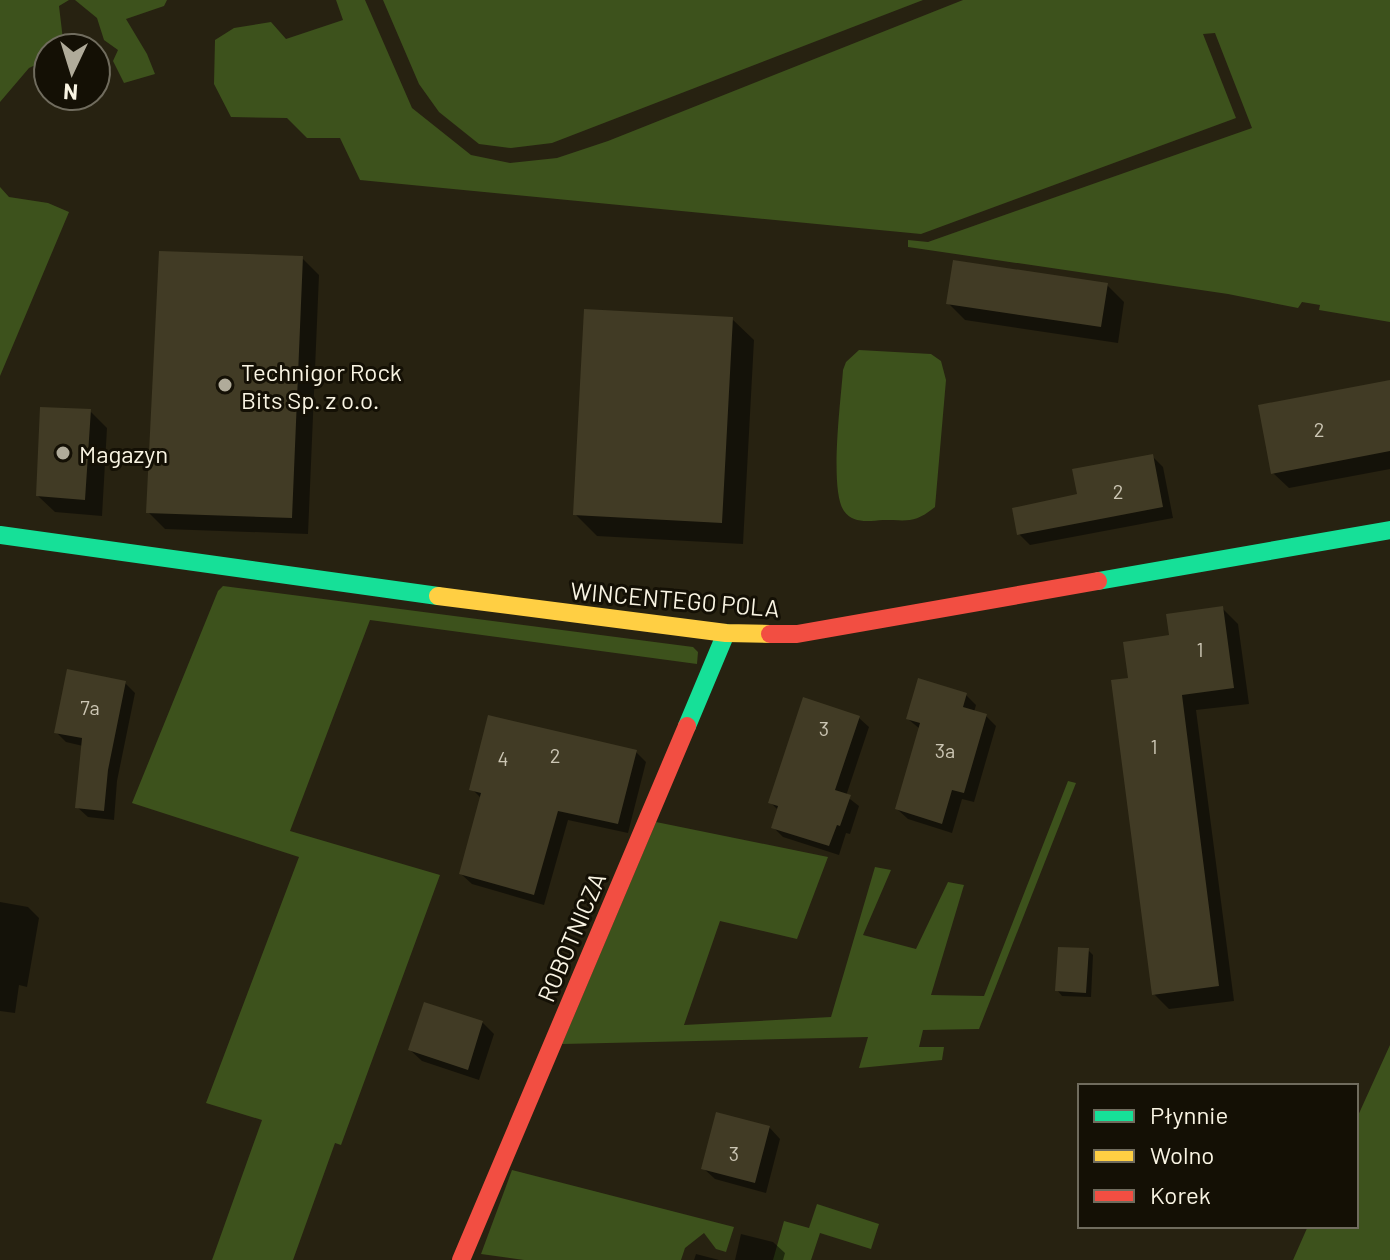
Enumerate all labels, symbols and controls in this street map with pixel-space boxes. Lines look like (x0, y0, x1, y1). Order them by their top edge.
north arrow (32, 32, 112, 112)
text: N (62, 79, 79, 106)
place label: Technigor Rock Bits Sp. z o.o. (241, 357, 402, 414)
marker: Technigor Rock Bits Sp. z o.o. (216, 376, 234, 394)
house number: 2 (1314, 417, 1324, 441)
place label: Magazyn (79, 439, 168, 468)
marker: Magazyn (54, 444, 72, 462)
house number: 2 (1113, 479, 1123, 503)
street label: WINCENTEGO POLA (569, 575, 781, 623)
house number: 1 (1197, 637, 1204, 661)
house number: 7a (80, 695, 100, 719)
house number: 3 (819, 716, 829, 740)
house number: 1 (1151, 734, 1158, 758)
house number: 3a (935, 738, 955, 762)
house number: 2 (550, 743, 560, 767)
house number: 4 (497, 746, 509, 770)
street label: ROBOTNICZA (531, 868, 611, 1006)
legend (1078, 1084, 1358, 1228)
text: Płynnie (1150, 1100, 1228, 1129)
text: Wolno (1150, 1140, 1214, 1169)
house number: 3 (729, 1141, 739, 1165)
text: Korek (1150, 1180, 1211, 1209)

